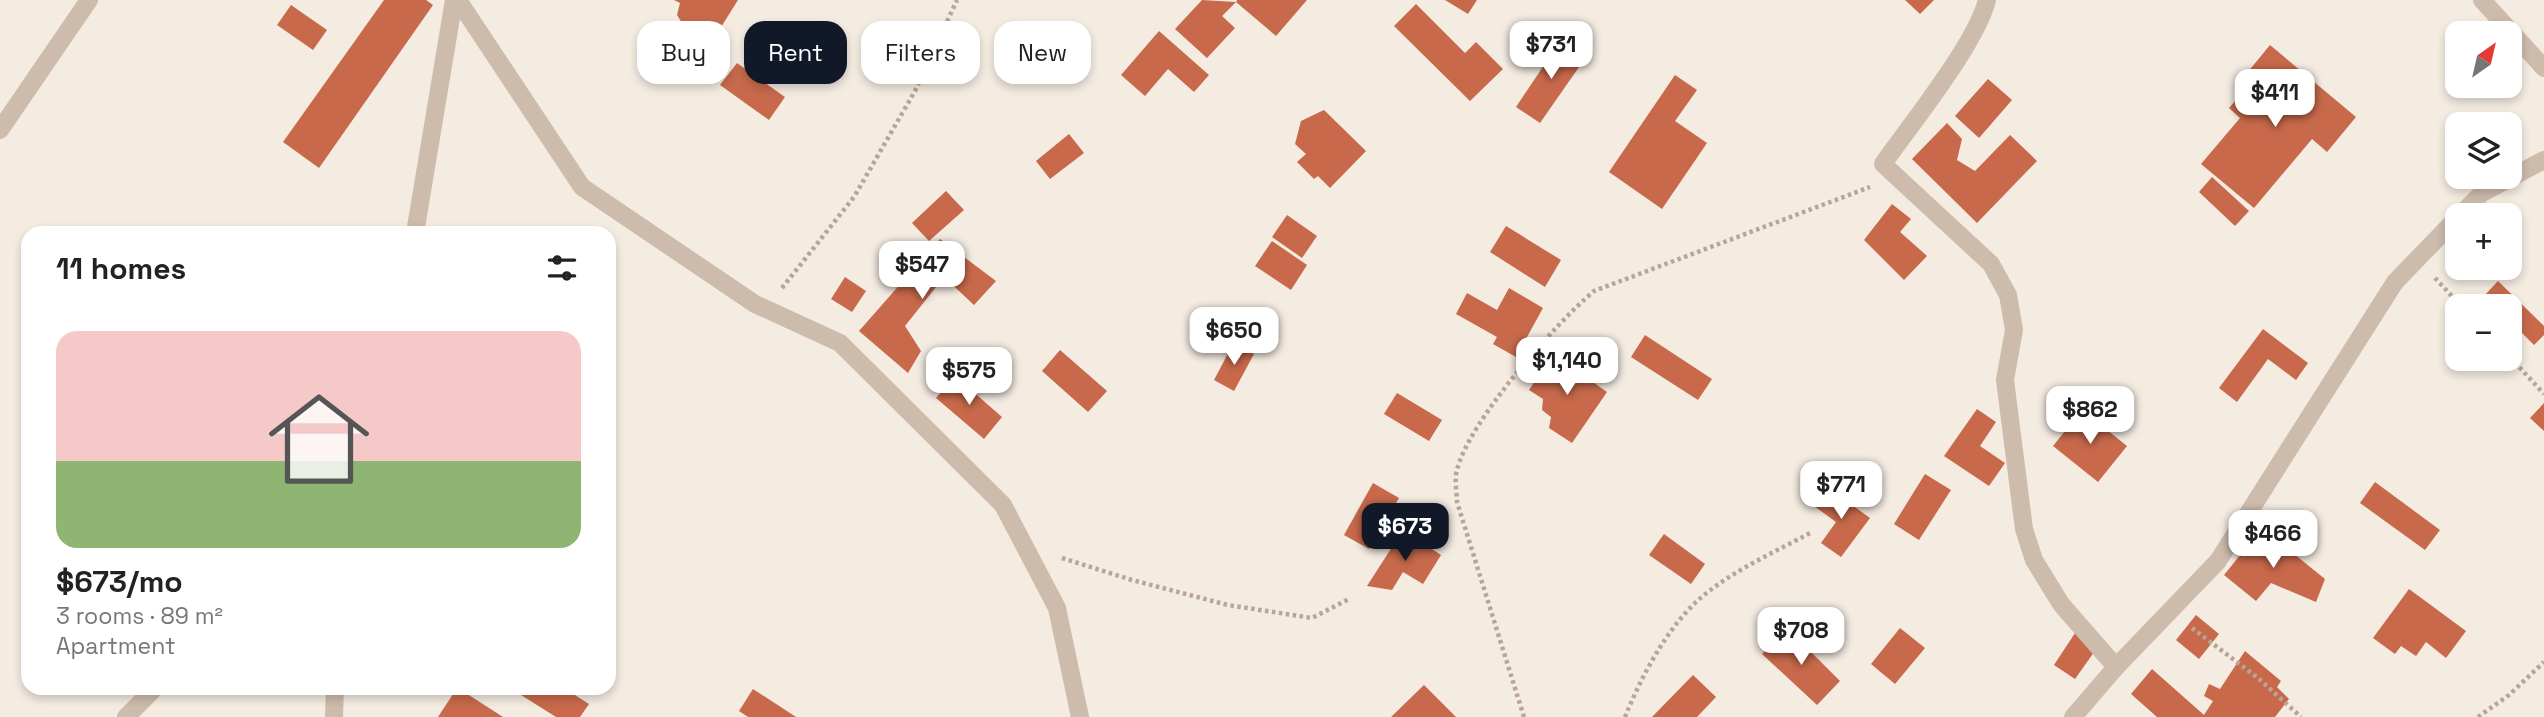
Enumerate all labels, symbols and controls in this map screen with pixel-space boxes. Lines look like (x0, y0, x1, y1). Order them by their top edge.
chip: Buy (637, 21, 730, 84)
chip: Rent (744, 21, 847, 84)
chip: Filters (861, 21, 980, 84)
chip: New (994, 21, 1091, 84)
north arrow (2445, 21, 2522, 98)
map controls (2445, 21, 2522, 371)
pin: $731 (1510, 22, 1592, 81)
text: $731 (1526, 29, 1576, 59)
pin: $411 (2234, 69, 2316, 129)
text: $411 (2251, 77, 2299, 107)
button: layers (2445, 112, 2522, 189)
button: + (2445, 203, 2522, 280)
pin: $547 (881, 242, 963, 301)
text: 11 homes (56, 249, 186, 288)
icon: filters (543, 249, 581, 287)
text: $547 (895, 249, 949, 279)
button: − (2445, 294, 2522, 371)
pin: $650 (1193, 308, 1275, 367)
text: $650 (1206, 315, 1262, 345)
pin: $1,140 (1510, 338, 1624, 397)
text: $1,140 (1532, 345, 1602, 375)
pin: $575 (928, 348, 1010, 407)
text: $575 (942, 355, 996, 385)
icon: home (256, 376, 382, 502)
pin: $862 (2049, 386, 2131, 446)
text: $862 (2062, 394, 2118, 424)
pin: $771 (1800, 462, 1882, 521)
text: $771 (1816, 469, 1866, 499)
pin: $673 (1364, 504, 1446, 563)
pin: $466 (2232, 510, 2314, 570)
text: $673 (1378, 511, 1432, 541)
text: $466 (2245, 518, 2302, 548)
text: $673/mo (56, 562, 183, 601)
text: 3 rooms · 89 m² (56, 601, 223, 631)
pin: $708 (1760, 608, 1842, 667)
text: $708 (1773, 615, 1829, 645)
text: Apartment (56, 631, 176, 661)

